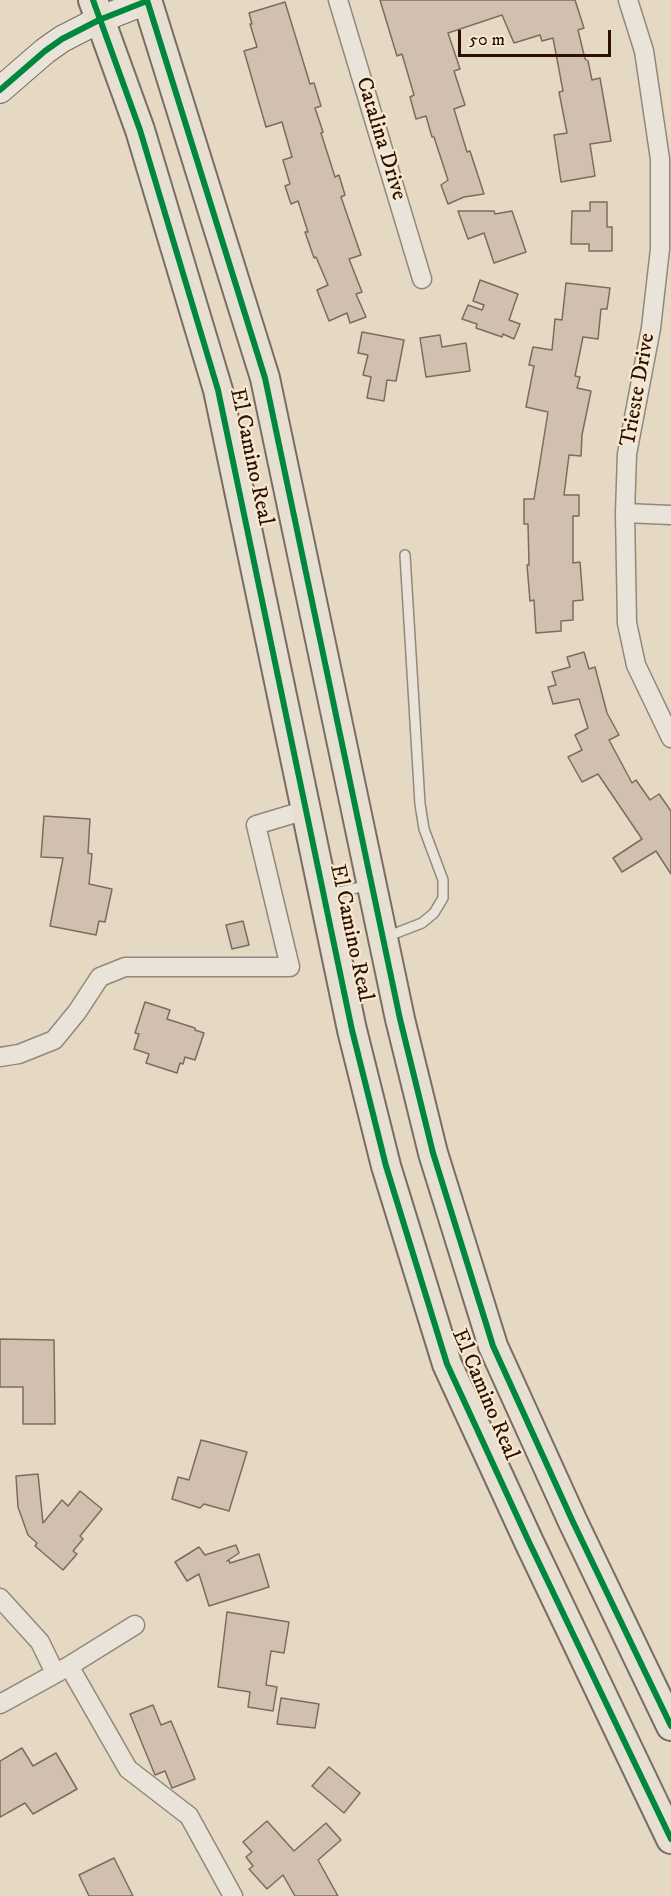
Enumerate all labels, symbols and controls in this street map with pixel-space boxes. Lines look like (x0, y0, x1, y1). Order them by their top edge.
scale bar (461, 18, 614, 56)
text: 50 m (469, 29, 505, 51)
street label: Catalina Drive (349, 74, 411, 204)
street label: Trieste Drive (616, 331, 662, 449)
street label: El Camino Real (223, 386, 277, 528)
street label: El Camino Real (323, 862, 377, 1004)
street label: El Camino Real (445, 1326, 523, 1464)

